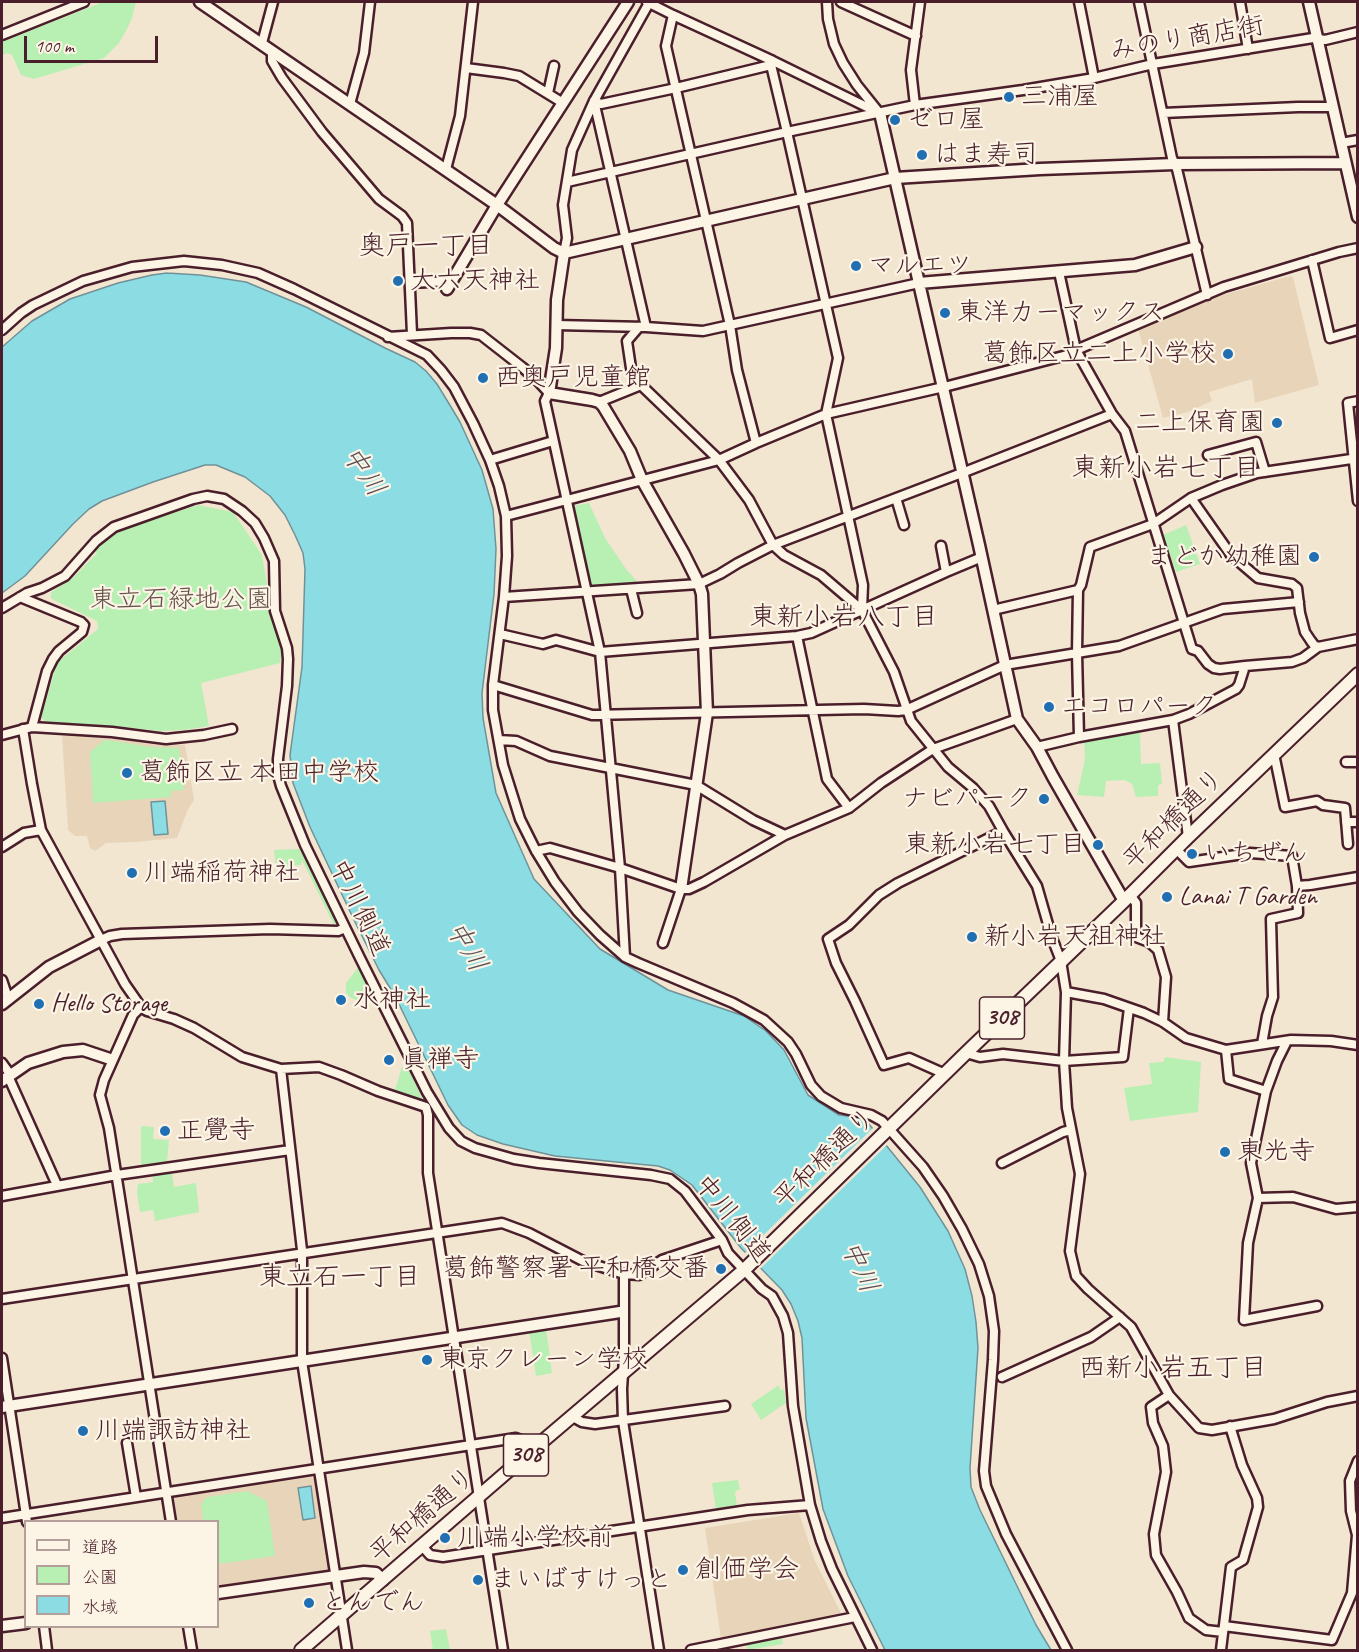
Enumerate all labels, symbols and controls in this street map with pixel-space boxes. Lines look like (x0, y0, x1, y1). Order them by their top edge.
street label: みのり商店街 (1107, 10, 1267, 68)
scale bar (27, 24, 160, 62)
text: 100 m (35, 35, 74, 57)
place label: 三浦屋 (1021, 81, 1099, 113)
marker: 三浦屋 (1002, 90, 1016, 104)
place label: ゼロ屋 (907, 104, 985, 136)
marker: ゼロ屋 (888, 113, 902, 127)
place label: はま寿司 (934, 139, 1038, 171)
marker: はま寿司 (915, 148, 929, 162)
district label: 奥戸一丁目 (359, 231, 493, 263)
place label: マルエツ (868, 250, 972, 282)
marker: マルエツ (849, 259, 863, 273)
place label: 大六天神社 (410, 265, 540, 297)
marker: 大六天神社 (391, 274, 405, 288)
place label: 東洋カーマックス (957, 297, 1165, 329)
marker: 東洋カーマックス (938, 306, 952, 320)
place label: 葛飾区立二上小学校 (982, 338, 1216, 370)
marker: 葛飾区立二上小学校 (1221, 347, 1235, 361)
place label: 西奥戸児童館 (495, 362, 651, 394)
marker: 西奥戸児童館 (476, 371, 490, 385)
place label: 二上保育園 (1135, 407, 1265, 439)
marker: 二上保育園 (1270, 416, 1284, 430)
water label: 中川 (334, 441, 392, 503)
district label: 東新小岩七丁目 (1072, 453, 1260, 485)
place label: まどか幼稚園 (1146, 541, 1302, 573)
marker: まどか幼稚園 (1307, 550, 1321, 564)
park label: 東立石緑地公園 (90, 584, 272, 616)
district label: 東新小岩八丁目 (750, 602, 938, 634)
place label: エコロパーク (1061, 691, 1217, 723)
marker: エコロパーク (1042, 700, 1056, 714)
place label: 葛飾区立 本田中学校 (139, 757, 379, 789)
street label: 平和橋通り (1117, 763, 1231, 877)
marker: 葛飾区立 本田中学校 (120, 766, 134, 780)
place label: ナビパーク (902, 783, 1032, 815)
marker: ナビパーク (1037, 792, 1051, 806)
place label: 東新小岩七丁目 (904, 829, 1086, 861)
marker: 東新小岩七丁目 (1091, 838, 1105, 852)
place label: いちぜん (1204, 838, 1308, 870)
marker: いちぜん (1185, 847, 1199, 861)
street label: 中川側道 (322, 854, 396, 962)
place label: 川端稲荷神社 (144, 857, 300, 889)
marker: 川端稲荷神社 (125, 866, 139, 880)
place label: Lanai T Garden (1179, 881, 1317, 913)
marker: Lanai T Garden (1160, 890, 1174, 904)
water label: 中川 (438, 916, 494, 978)
place label: 新小岩天祖神社 (984, 921, 1166, 953)
marker: 新小岩天祖神社 (965, 930, 979, 944)
place label: 水神社 (353, 984, 431, 1016)
place label: Hello Storage (51, 988, 167, 1020)
marker: 水神社 (334, 993, 348, 1007)
marker: Hello Storage (32, 997, 46, 1011)
road number: 308 (980, 997, 1024, 1039)
place label: 眞禅寺 (401, 1044, 479, 1076)
marker: 眞禅寺 (382, 1053, 396, 1067)
street label: 平和橋通り (767, 1103, 883, 1215)
place label: 正覺寺 (177, 1115, 255, 1147)
marker: 正覺寺 (158, 1124, 172, 1138)
place label: 東光寺 (1237, 1136, 1315, 1168)
marker: 東光寺 (1218, 1145, 1232, 1159)
street label: 中川側道 (687, 1169, 777, 1269)
water label: 中川 (833, 1236, 885, 1298)
place label: 葛飾警察署 平和橋交番 (443, 1253, 709, 1285)
district label: 東立石一丁目 (259, 1262, 421, 1294)
marker: 葛飾警察署 平和橋交番 (714, 1262, 728, 1276)
place label: 東京クレーン学校 (439, 1344, 648, 1376)
marker: 東京クレーン学校 (420, 1353, 434, 1367)
district label: 西新小岩五丁目 (1079, 1353, 1267, 1385)
place label: 川端諏訪神社 (95, 1415, 251, 1447)
marker: 川端諏訪神社 (76, 1424, 90, 1438)
road number: 308 (504, 1434, 548, 1476)
street label: 平和橋通り (364, 1462, 482, 1570)
legend (24, 1520, 219, 1628)
place label: 川端小学校前 (457, 1522, 613, 1554)
marker: 川端小学校前 (438, 1531, 452, 1545)
text: 道路 (82, 1536, 118, 1558)
place label: 創価学会 (695, 1554, 799, 1586)
marker: 創価学会 (676, 1563, 690, 1577)
place label: まいばすけっと (490, 1564, 672, 1596)
text: 公園 (82, 1566, 118, 1588)
marker: まいばすけっと (471, 1573, 485, 1587)
place label: とんでん (321, 1587, 425, 1619)
text: 水域 (82, 1596, 118, 1618)
marker: とんでん (302, 1596, 316, 1610)

